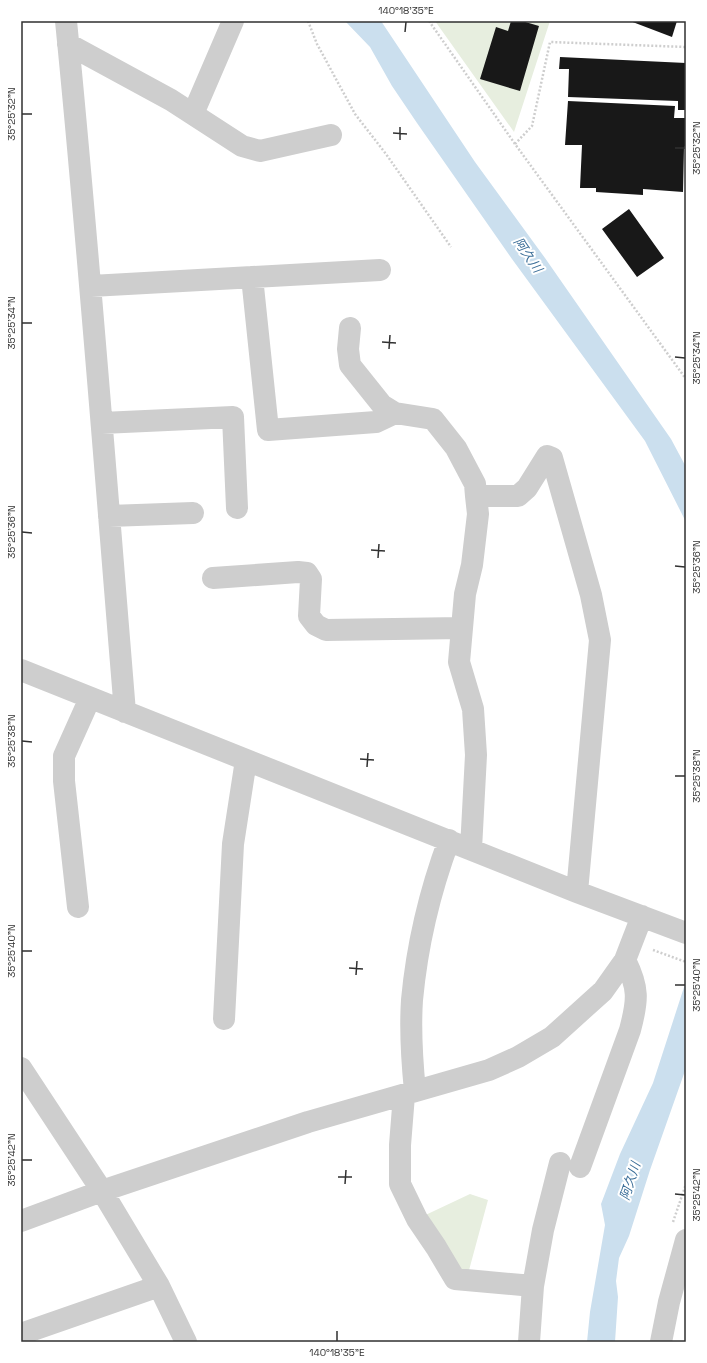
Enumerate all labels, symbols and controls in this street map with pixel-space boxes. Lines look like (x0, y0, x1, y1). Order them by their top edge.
text: 140°18'35"E (378, 4, 434, 17)
text: 35°25'32"N (5, 87, 18, 141)
text: 35°25'32"N (690, 121, 703, 175)
water label: 阿久川 (510, 234, 547, 277)
text: 35°25'34"N (5, 296, 18, 350)
text: 35°25'34"N (690, 331, 703, 385)
text: 35°25'36"N (5, 505, 18, 559)
text: 35°25'36"N (690, 540, 703, 594)
text: 35°25'38"N (5, 714, 18, 768)
text: 35°25'38"N (690, 749, 703, 803)
text: 35°25'40"N (5, 924, 18, 978)
text: 35°25'40"N (690, 958, 703, 1012)
text: 35°25'42"N (5, 1133, 18, 1187)
water label: 阿久川 (616, 1158, 645, 1202)
text: 35°25'42"N (690, 1168, 703, 1222)
text: 140°18'35"E (309, 1346, 365, 1359)

